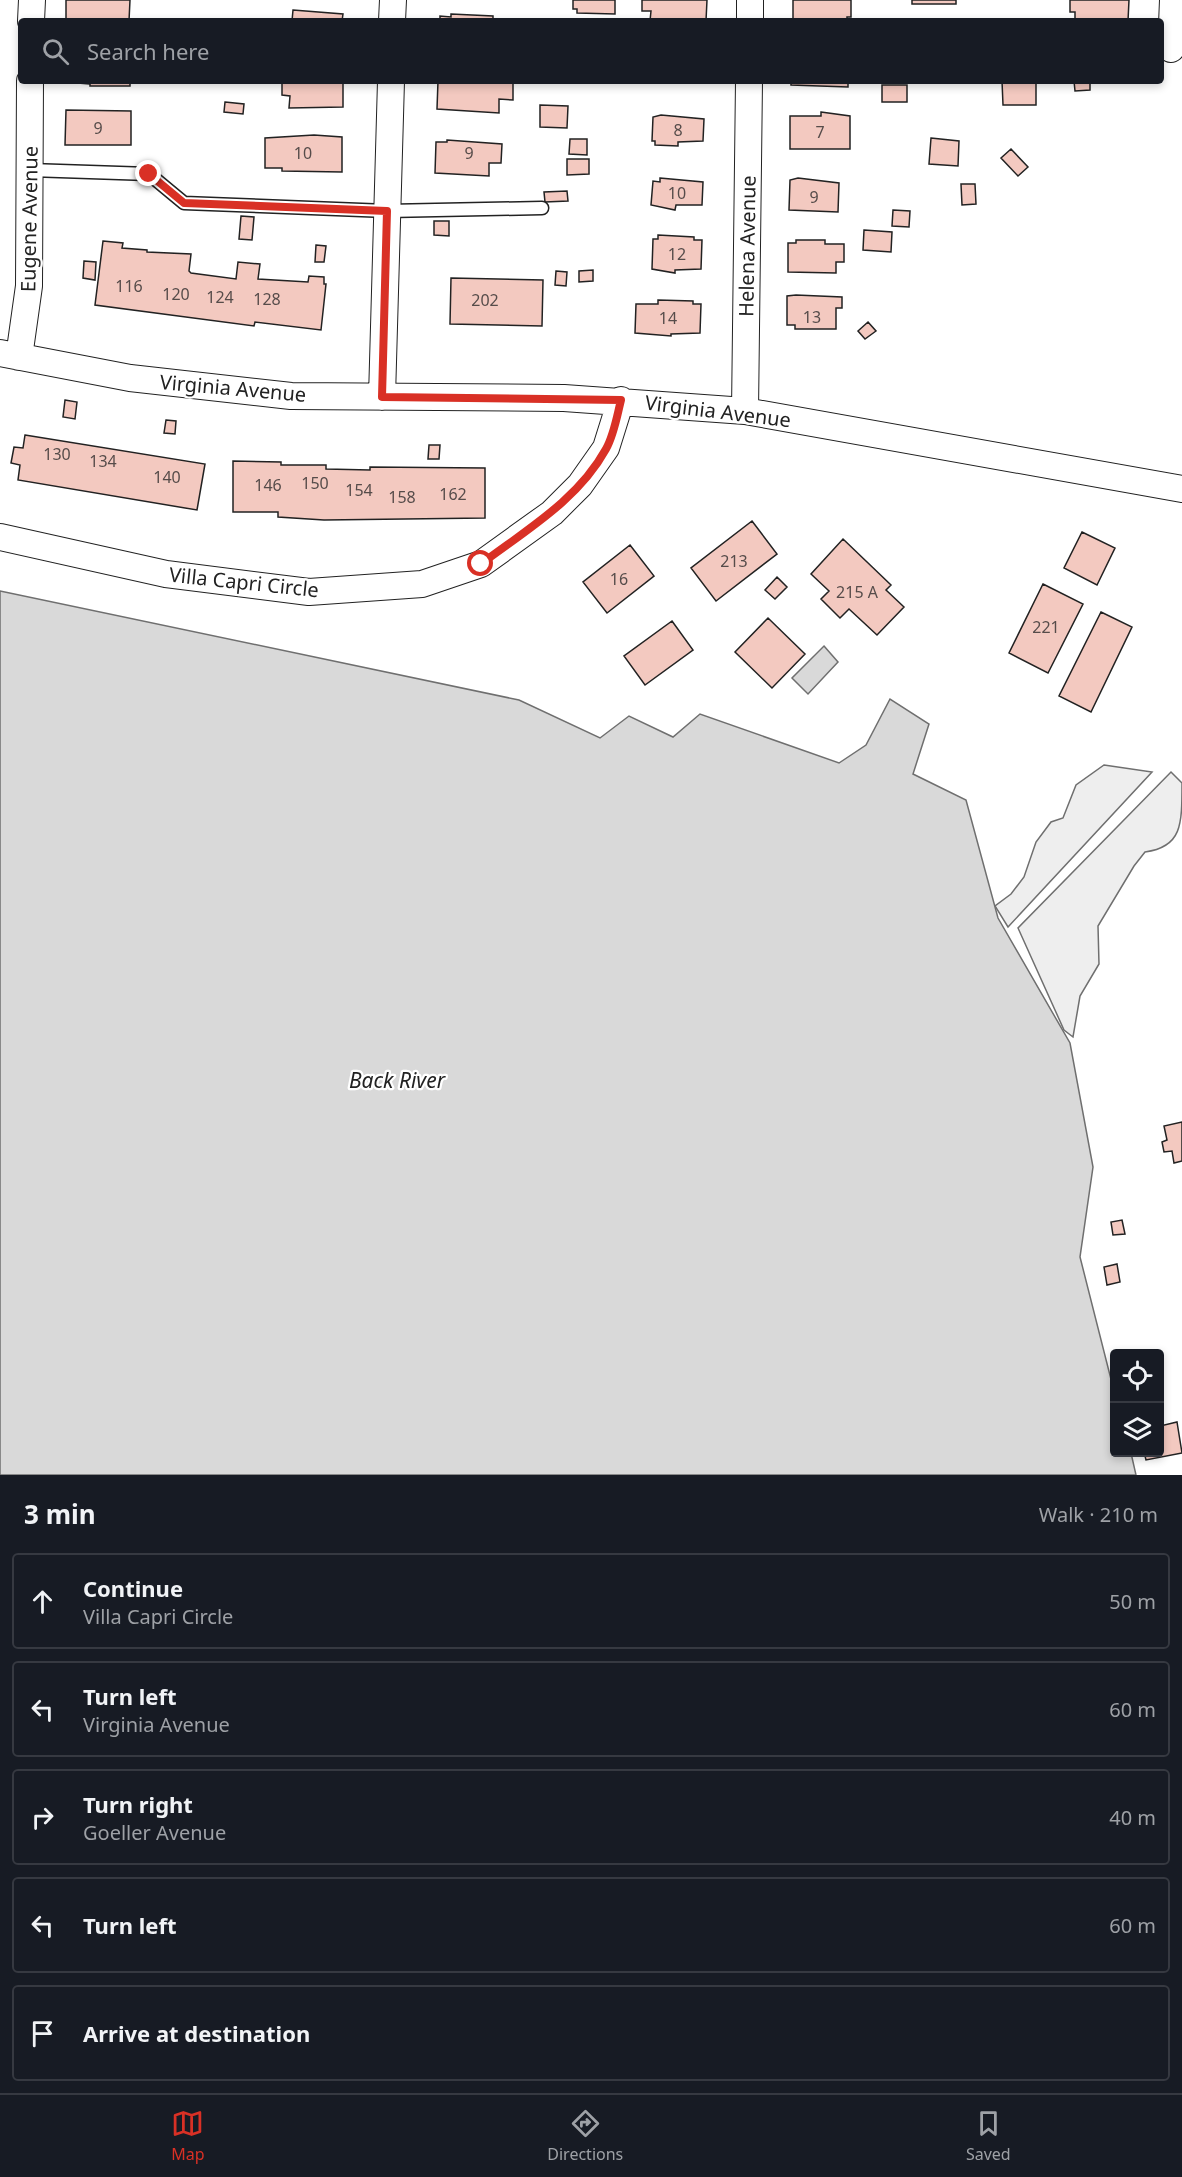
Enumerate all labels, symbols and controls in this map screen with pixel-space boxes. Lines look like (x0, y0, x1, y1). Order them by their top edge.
search box (18, 18, 1164, 84)
icon: search (39, 35, 72, 68)
text: Search here (87, 36, 209, 66)
house number: 9 (93, 117, 103, 139)
house number: 8 (673, 119, 683, 141)
house number: 7 (815, 121, 825, 143)
house number: 10 (294, 142, 312, 164)
house number: 9 (464, 142, 474, 164)
street label: Eugene Avenue (14, 146, 44, 292)
route end (135, 160, 161, 186)
street label: Helena Avenue (732, 175, 762, 317)
house number: 10 (668, 182, 686, 204)
house number: 9 (809, 186, 819, 208)
house number: 12 (668, 243, 686, 265)
house number: 116 (115, 275, 143, 297)
house number: 120 (162, 283, 190, 305)
house number: 124 (206, 286, 234, 308)
house number: 128 (253, 288, 281, 310)
house number: 202 (471, 289, 499, 311)
house number: 13 (803, 306, 821, 328)
house number: 14 (659, 307, 677, 329)
street label: Virginia Avenue (159, 368, 307, 408)
street label: Virginia Avenue (643, 389, 793, 433)
house number: 130 (43, 443, 71, 465)
house number: 134 (89, 450, 117, 472)
house number: 140 (153, 466, 181, 488)
house number: 150 (301, 472, 329, 494)
house number: 146 (254, 474, 282, 496)
house number: 154 (345, 479, 373, 501)
house number: 162 (439, 483, 467, 505)
house number: 158 (388, 486, 416, 508)
route start (467, 550, 493, 576)
house number: 213 (720, 550, 748, 572)
street label: Villa Capri Circle (168, 561, 320, 603)
house number: 16 (610, 568, 628, 590)
house number: 215 A (836, 581, 879, 603)
house number: 221 (1032, 616, 1060, 638)
water label: Back River (349, 1066, 447, 1094)
map controls (1110, 1349, 1164, 1457)
button: locate (1110, 1349, 1164, 1403)
button: layers (1110, 1403, 1164, 1457)
text: 3 min (24, 1496, 96, 1532)
text: Walk · 210 m (1039, 1501, 1158, 1528)
text: Continue (83, 1573, 183, 1603)
icon: ahead (26, 1585, 59, 1618)
text: 50 m (1109, 1588, 1156, 1615)
text: Villa Capri Circle (83, 1603, 233, 1630)
text: Turn left (83, 1681, 177, 1711)
icon: left (26, 1693, 59, 1726)
text: 60 m (1109, 1696, 1156, 1723)
text: Virginia Avenue (83, 1711, 230, 1738)
text: Turn right (83, 1789, 193, 1819)
icon: right (26, 1801, 59, 1834)
text: 40 m (1109, 1804, 1156, 1831)
text: Goeller Avenue (83, 1819, 226, 1846)
icon: left (26, 1909, 59, 1942)
text: Turn left (83, 1910, 177, 1940)
text: 60 m (1109, 1912, 1156, 1939)
icon: arrive (26, 2017, 59, 2050)
text: Arrive at destination (83, 2018, 310, 2048)
tab: Map (171, 2107, 205, 2165)
tab: Directions (547, 2107, 623, 2165)
tab: Saved (966, 2107, 1011, 2165)

